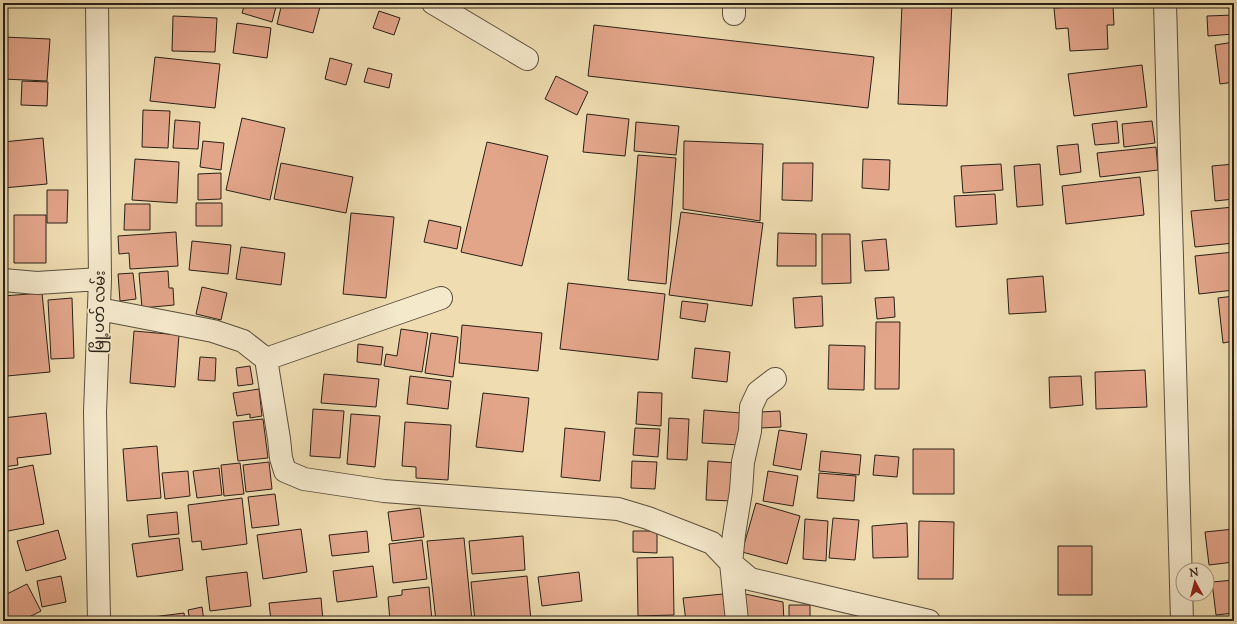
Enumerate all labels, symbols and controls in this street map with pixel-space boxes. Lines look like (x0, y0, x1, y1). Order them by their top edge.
street label: မြို့ပတ် လမ်း (88, 270, 112, 354)
north arrow (1175, 562, 1215, 602)
text: N (1188, 565, 1199, 582)

